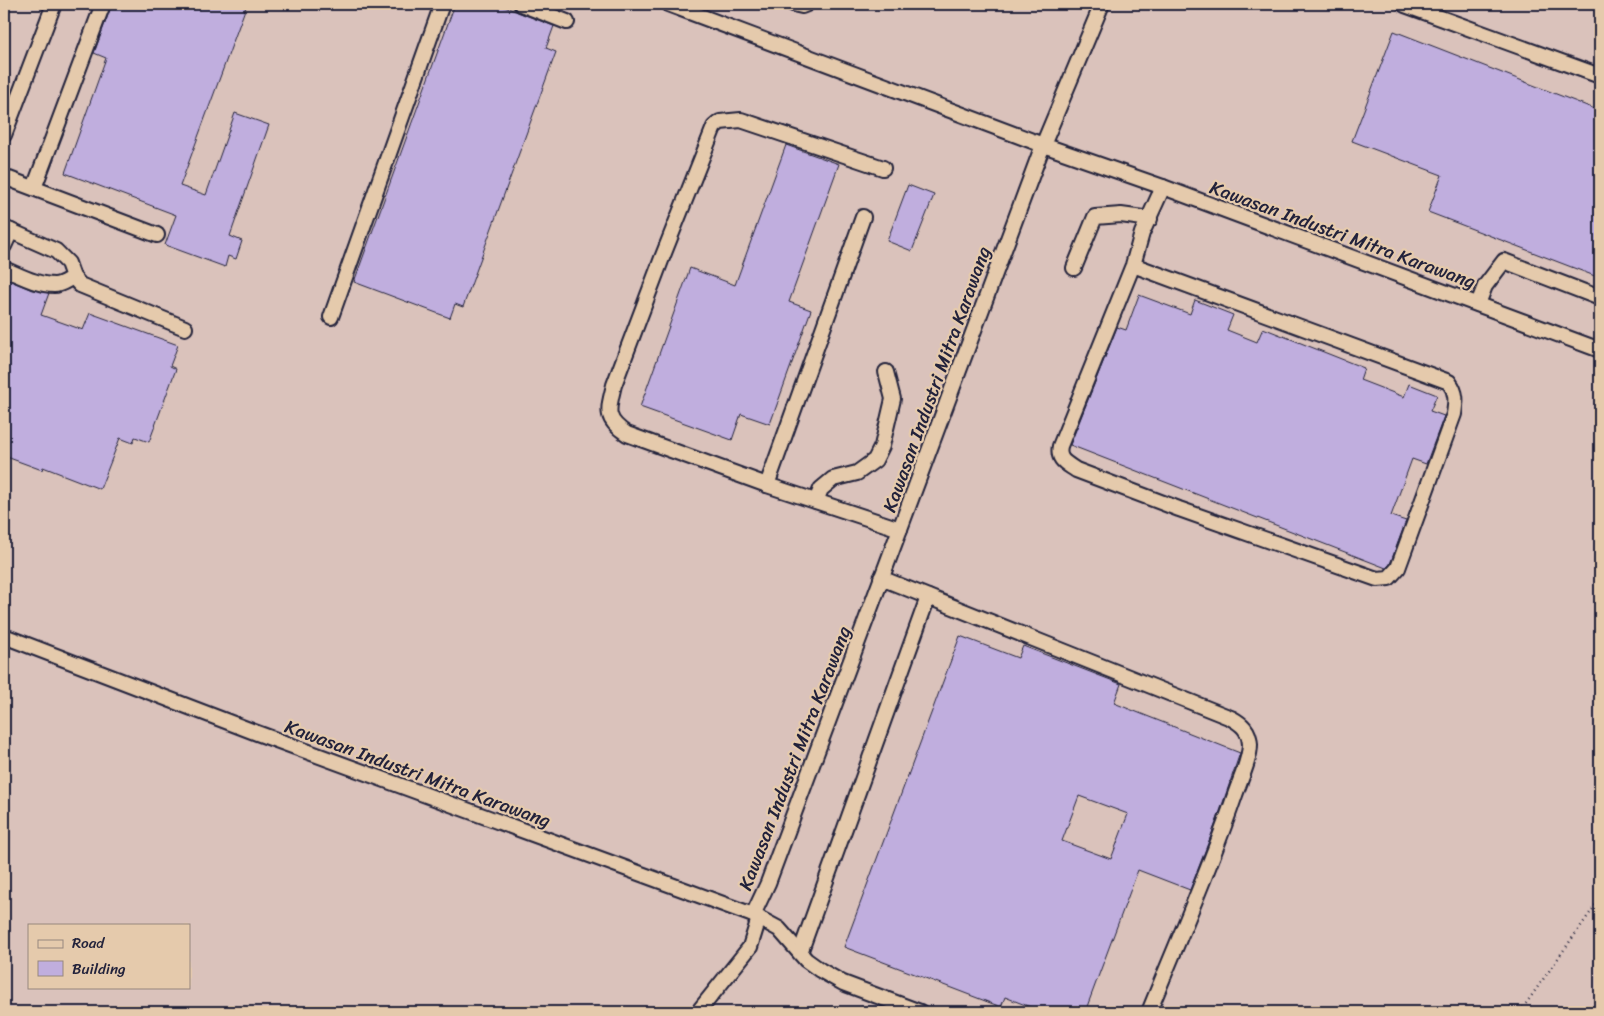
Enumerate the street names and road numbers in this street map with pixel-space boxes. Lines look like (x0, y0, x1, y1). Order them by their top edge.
street label: Kawasan Industri Mitra Karawang (1205, 171, 1481, 298)
street label: Kawasan Industri Mitra Karawang (873, 241, 1000, 517)
street label: Kawasan Industri Mitra Karawang (729, 621, 860, 895)
street label: Kawasan Industri Mitra Karawang (280, 710, 556, 837)

